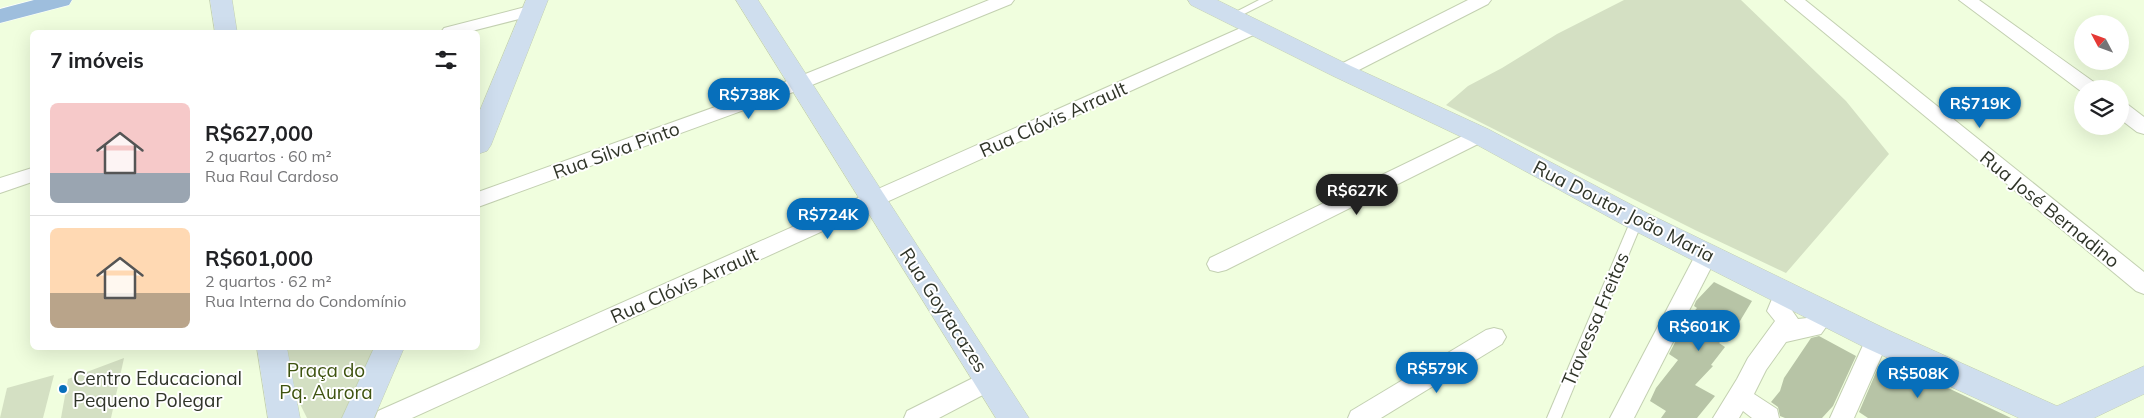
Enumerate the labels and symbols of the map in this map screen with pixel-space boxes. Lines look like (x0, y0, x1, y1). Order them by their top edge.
north arrow (2074, 15, 2129, 70)
street label: Rua Clóvis Arrault (976, 76, 1131, 162)
pin: R$738K (708, 78, 790, 120)
pin: R$719K (1939, 86, 2021, 129)
street label: Rua Silva Pinto (549, 116, 683, 184)
street label: Rua José Bernadino (1975, 145, 2125, 273)
street label: Rua Doutor João Maria (1529, 155, 1719, 267)
pin: R$627K (1316, 174, 1398, 216)
pin: R$724K (787, 198, 869, 240)
street label: Rua Clóvis Arrault (607, 242, 762, 328)
street label: Rua Goytacazes (895, 243, 993, 377)
street label: Travessa Freitas (1556, 248, 1634, 390)
pin: R$601K (1658, 310, 1740, 352)
pin: R$579K (1396, 352, 1478, 394)
pin: R$508K (1877, 356, 1959, 399)
park label: Praça do Pq. Aurora (279, 358, 373, 404)
place label: Centro Educacional Pequeno Polegar (73, 366, 242, 412)
marker: Centro Educacional Pequeno Polegar (57, 383, 69, 395)

